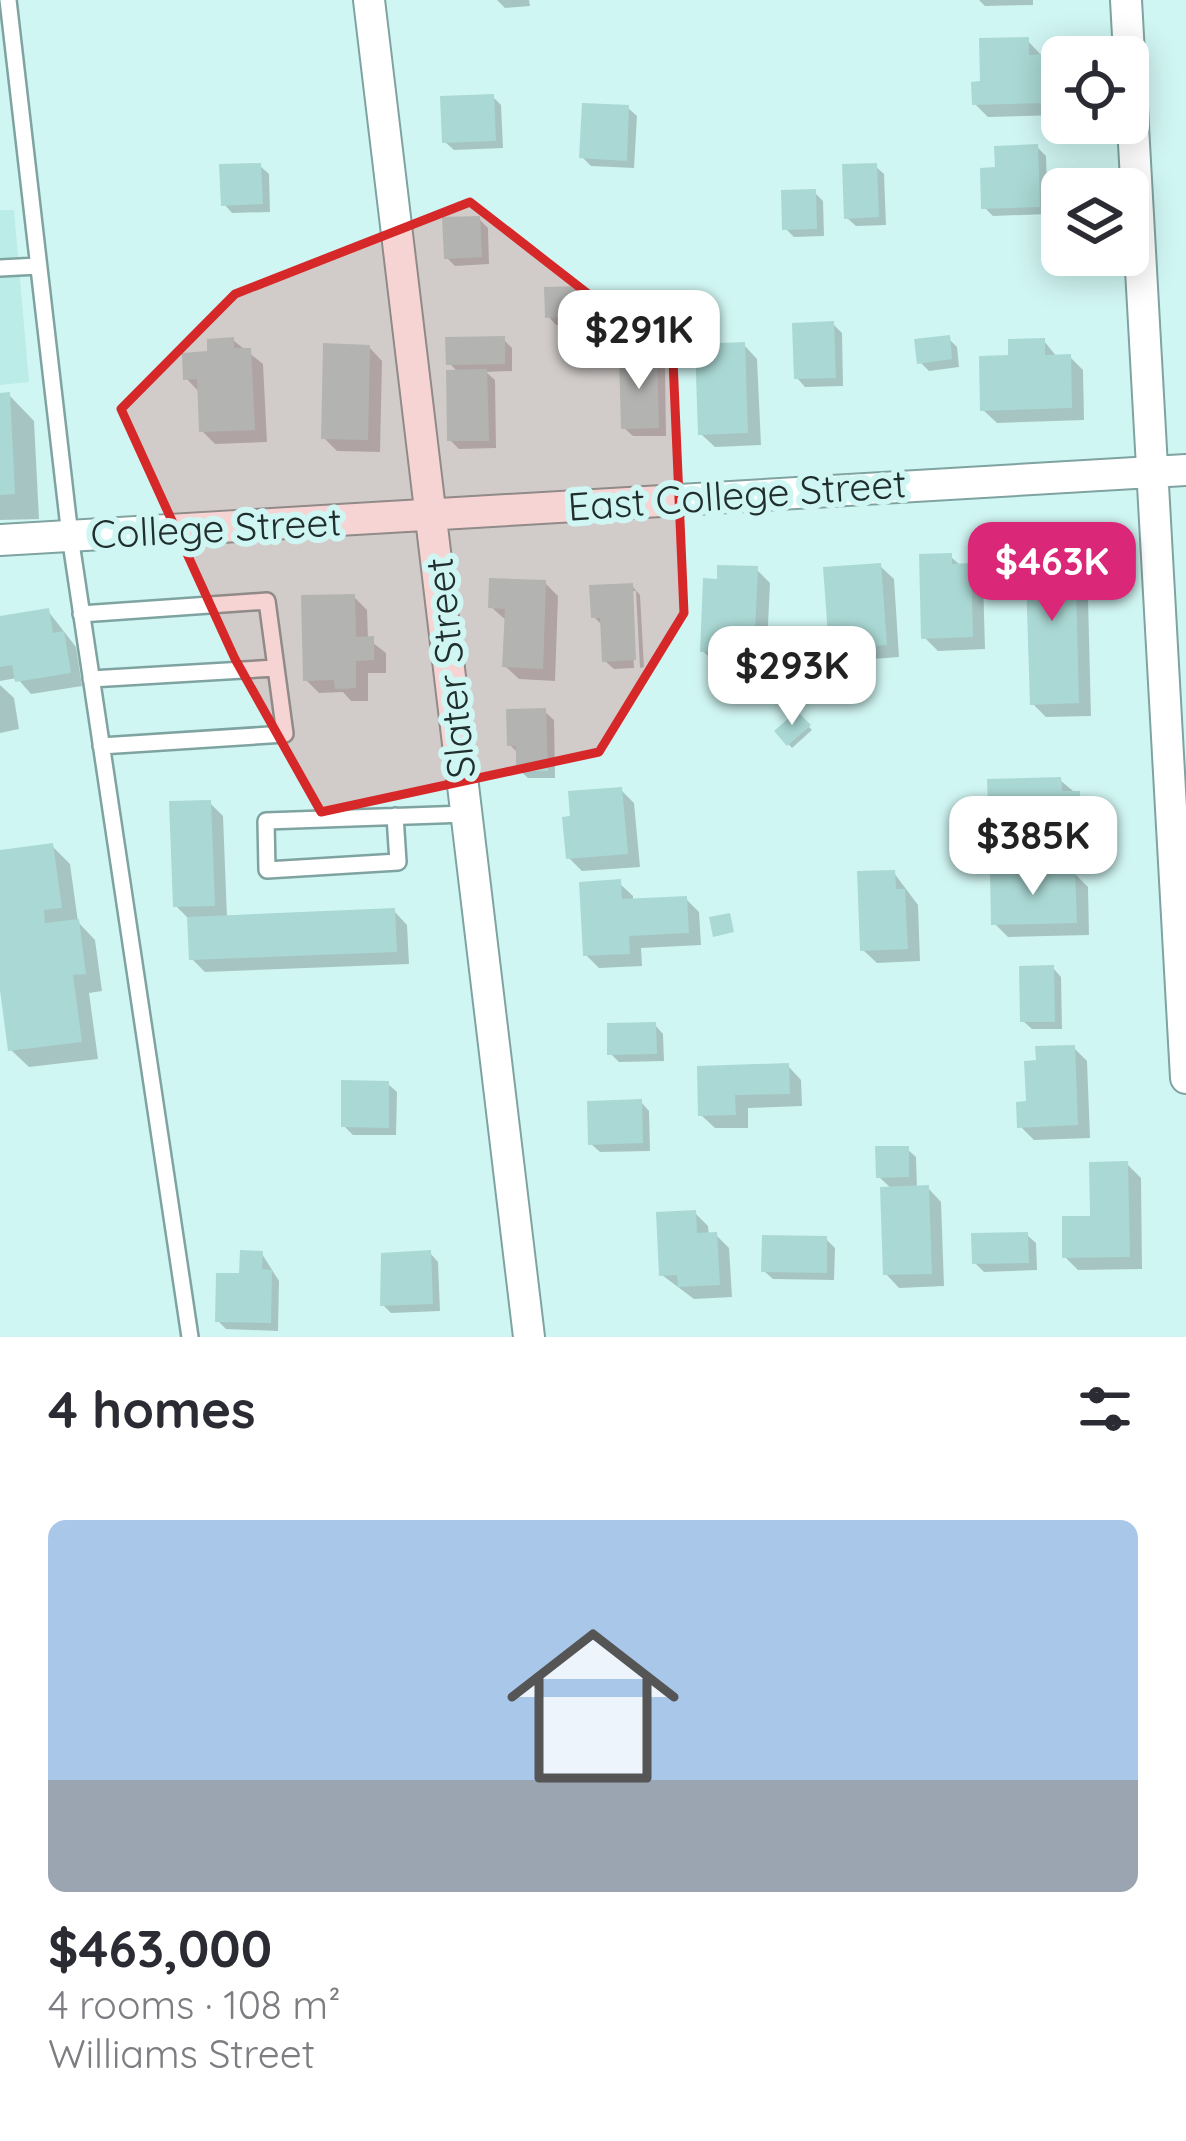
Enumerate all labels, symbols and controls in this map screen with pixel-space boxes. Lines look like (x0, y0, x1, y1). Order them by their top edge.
map controls (1041, 36, 1149, 276)
button: locate (1041, 36, 1149, 144)
button: layers (1041, 168, 1149, 276)
pin: $291K (555, 290, 723, 392)
text: $291K (585, 304, 693, 353)
street label: East College Street (566, 458, 908, 531)
street label: College Street (89, 496, 343, 559)
pin: $463K (968, 522, 1136, 624)
text: $463K (995, 536, 1109, 585)
street label: Slater Street (414, 555, 485, 781)
pin: $293K (708, 626, 876, 728)
text: $293K (735, 640, 849, 689)
pin: $385K (949, 796, 1117, 898)
text: $385K (976, 810, 1090, 859)
icon: filters (1072, 1376, 1138, 1442)
text: 4 homes (48, 1377, 256, 1441)
icon: home (485, 1598, 701, 1814)
text: $463,000 (48, 1916, 272, 1980)
text: 4 rooms · 108 m² (48, 1980, 341, 2029)
text: Williams Street (48, 2029, 315, 2078)

